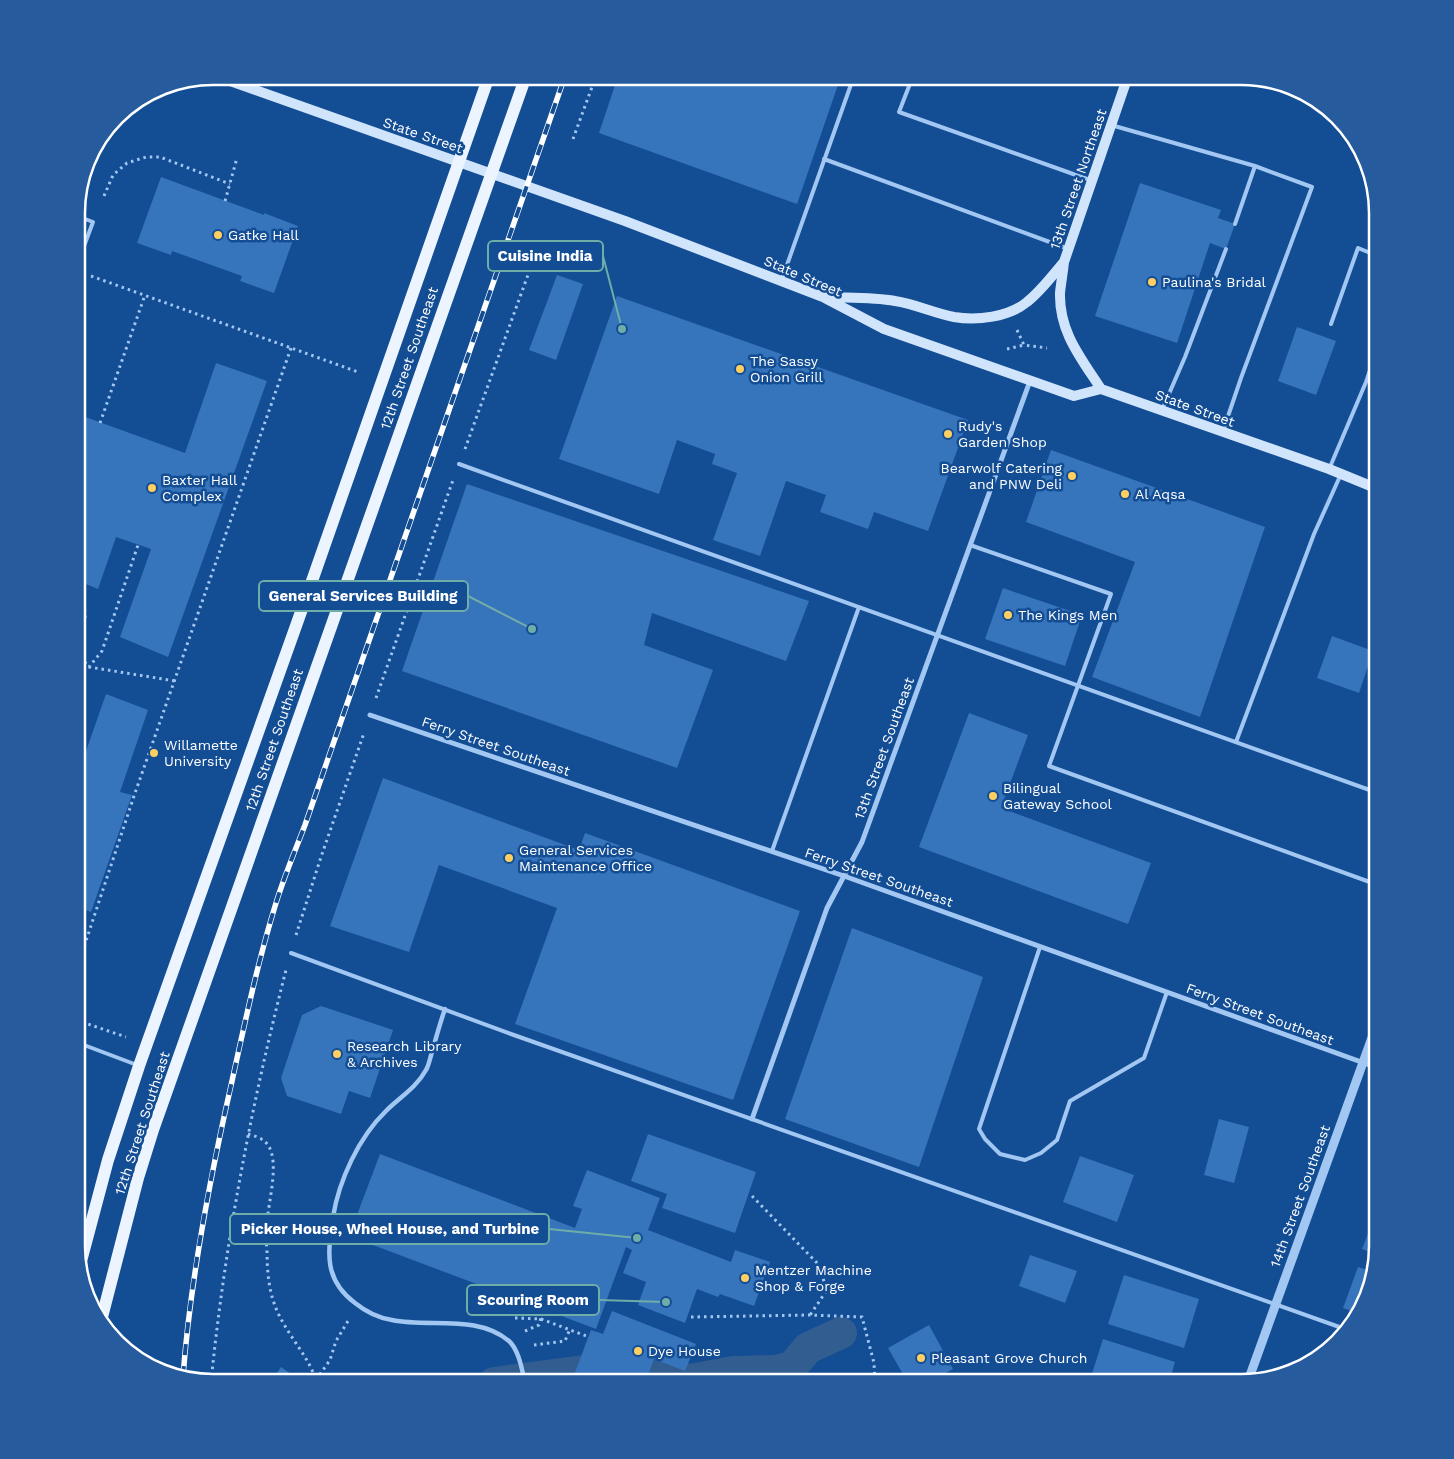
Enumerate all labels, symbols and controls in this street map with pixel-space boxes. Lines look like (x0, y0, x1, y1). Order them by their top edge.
street label: 13th Street Northeast (1046, 107, 1110, 251)
street label: State Street (381, 114, 465, 156)
place label: Gatke Hall (228, 227, 300, 243)
marker: Gatke Hall (212, 229, 224, 241)
callout: Cuisine India (488, 241, 603, 271)
text: Cuisine India (498, 247, 593, 265)
street label: State Street (762, 252, 845, 300)
place label: Paulina's Bridal (1162, 274, 1267, 290)
marker: Paulina's Bridal (1146, 276, 1158, 288)
street label: 12th Street Southeast (377, 285, 441, 431)
place label: The Sassy Onion Grill (750, 353, 823, 385)
marker: The Sassy Onion Grill (734, 363, 746, 375)
street label: State Street (1153, 386, 1237, 430)
place label: Rudy's Garden Shop (958, 418, 1047, 450)
marker: Rudy's Garden Shop (942, 428, 954, 440)
place label: Bearwolf Catering and PNW Deli (941, 460, 1063, 492)
marker: Bearwolf Catering and PNW Deli (1066, 470, 1078, 482)
place label: Baxter Hall Complex (162, 472, 238, 504)
marker: Baxter Hall Complex (146, 482, 158, 494)
place label: Al Aqsa (1135, 486, 1186, 502)
marker: Al Aqsa (1119, 488, 1131, 500)
callout: General Services Building (259, 581, 468, 611)
text: General Services Building (269, 587, 458, 605)
place label: The Kings Men (1018, 607, 1117, 623)
marker: The Kings Men (1002, 609, 1014, 621)
street label: 12th Street Southeast (242, 667, 306, 813)
street label: 13th Street Southeast (851, 675, 917, 821)
street label: Ferry Street Southeast (420, 713, 572, 779)
place label: Willamette University (164, 737, 238, 769)
marker: Willamette University (148, 747, 160, 759)
place label: Bilingual Gateway School (1003, 780, 1113, 812)
marker: Bilingual Gateway School (987, 790, 999, 802)
place label: General Services Maintenance Office (519, 842, 652, 874)
street label: Ferry Street Southeast (803, 844, 955, 910)
marker: General Services Maintenance Office (503, 852, 515, 864)
street label: Ferry Street Southeast (1184, 980, 1336, 1048)
place label: Research Library & Archives (347, 1038, 462, 1070)
marker: Research Library & Archives (331, 1048, 343, 1060)
street label: 12th Street Southeast (111, 1049, 173, 1197)
street label: 14th Street Southeast (1267, 1123, 1333, 1269)
callout: Picker House, Wheel House, and Turbine (230, 1214, 549, 1244)
text: Picker House, Wheel House, and Turbine (241, 1220, 540, 1238)
place label: Mentzer Machine Shop & Forge (755, 1262, 872, 1294)
marker: Mentzer Machine Shop & Forge (739, 1272, 751, 1284)
callout: Scouring Room (467, 1285, 599, 1315)
text: Scouring Room (477, 1291, 589, 1309)
place label: Dye House (648, 1343, 721, 1359)
marker: Dye House (632, 1345, 644, 1357)
place label: Pleasant Grove Church (931, 1350, 1087, 1366)
marker: Pleasant Grove Church (915, 1352, 927, 1364)

